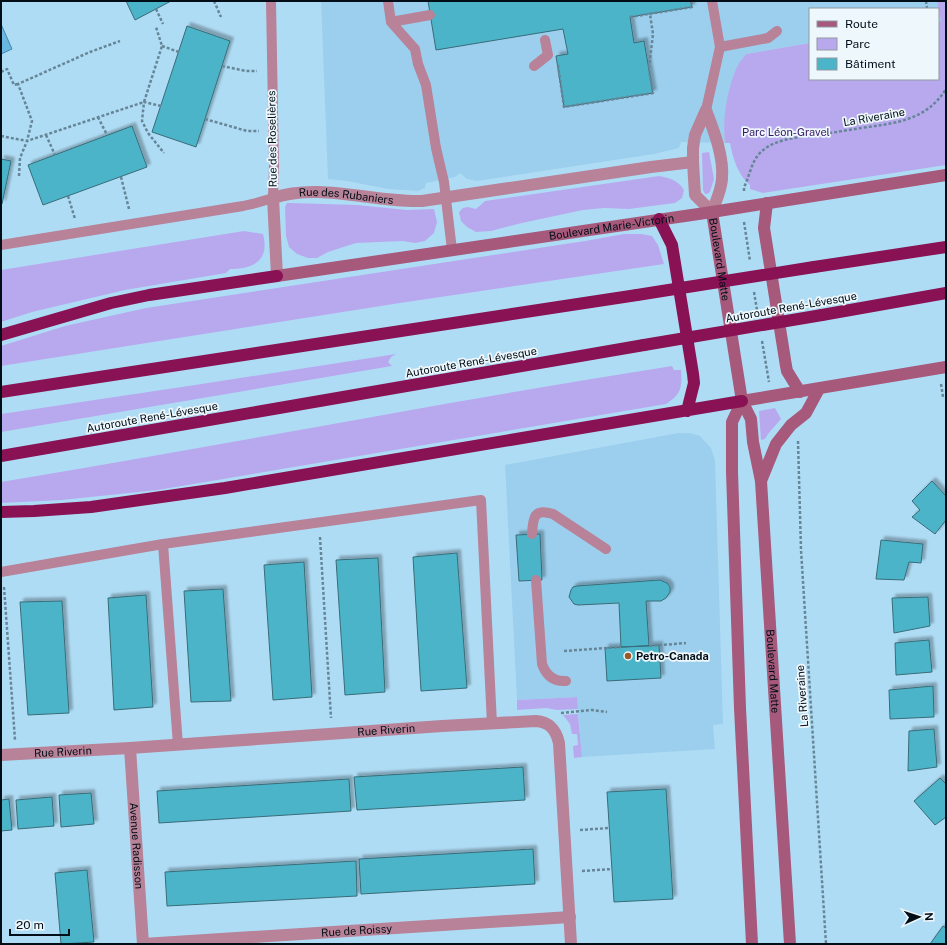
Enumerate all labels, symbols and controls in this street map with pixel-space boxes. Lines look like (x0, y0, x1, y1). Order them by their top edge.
legend (809, 8, 939, 80)
text: Route (845, 17, 878, 31)
text: Parc (845, 37, 870, 51)
text: Bâtiment (845, 57, 896, 71)
street label: Rue des Roselières (265, 90, 279, 188)
street label: La Riveraine (842, 106, 906, 128)
park label: Parc Léon-Gravel (742, 126, 830, 138)
street label: Rue des Rubaniers (298, 186, 394, 206)
street label: Boulevard Marie-Victorin (548, 212, 675, 242)
street label: Boulevard Matte (707, 217, 732, 302)
street label: Autoroute René-Lévesque (724, 290, 858, 324)
street label: Autoroute René-Lévesque (404, 345, 538, 379)
street label: Autoroute René-Lévesque (85, 400, 219, 434)
street label: Boulevard Matte (764, 629, 782, 714)
place label: Petro-Canada (636, 650, 709, 662)
marker: Petro-Canada (623, 651, 633, 661)
street label: La Riveraine (794, 665, 810, 727)
street label: Rue Riverin (357, 722, 415, 738)
street label: Rue Riverin (34, 744, 92, 759)
street label: Avenue Radisson (128, 802, 145, 890)
north arrow (899, 897, 939, 937)
scale bar (10, 911, 69, 937)
text: N (923, 912, 935, 921)
text: 20 m (16, 918, 44, 932)
street label: Rue de Roissy (321, 922, 393, 939)

